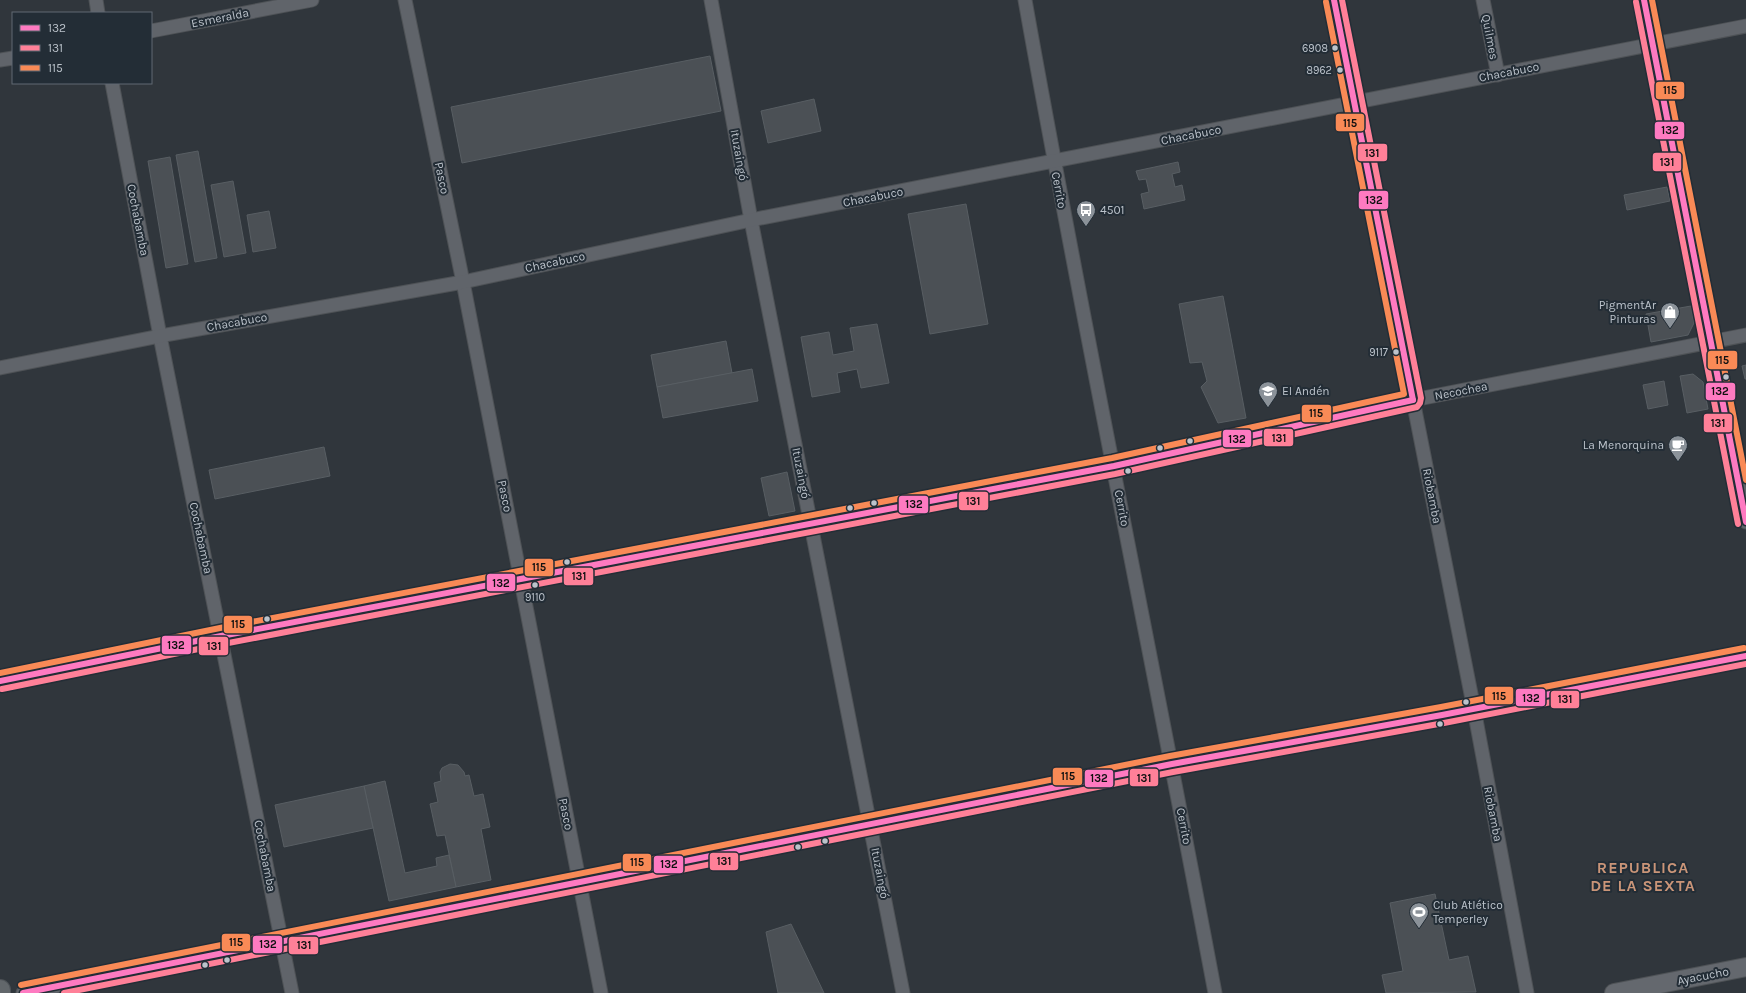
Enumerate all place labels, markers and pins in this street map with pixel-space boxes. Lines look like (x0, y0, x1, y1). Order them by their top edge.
place label: 6908 (1302, 42, 1328, 55)
marker: 6908 (1330, 43, 1340, 53)
place label: 8962 (1306, 64, 1332, 77)
marker: 8962 (1335, 65, 1345, 75)
bus stop icon: 4501 (1075, 199, 1097, 227)
place label: 4501 (1100, 203, 1125, 217)
place label: PigmentAr Pinturas (1599, 298, 1657, 326)
shop icon: PigmentAr Pinturas (1659, 301, 1681, 329)
place label: 9117 (1369, 346, 1388, 359)
marker: 9117 (1391, 347, 1401, 357)
unlabelled marker (1721, 372, 1731, 382)
school or university icon: El Andén (1257, 380, 1279, 408)
place label: El Andén (1282, 384, 1330, 398)
cafe icon: La Menorquina (1667, 434, 1689, 462)
unlabelled marker (1185, 436, 1195, 446)
place label: La Menorquina (1583, 438, 1664, 452)
unlabelled marker (1155, 443, 1165, 453)
unlabelled marker (1123, 466, 1133, 476)
unlabelled marker (869, 498, 879, 508)
unlabelled marker (845, 503, 855, 513)
unlabelled marker (562, 557, 572, 567)
marker: 9110 (530, 580, 540, 590)
place label: 9110 (525, 591, 545, 604)
unlabelled marker (262, 614, 272, 624)
unlabelled marker (1461, 697, 1471, 707)
unlabelled marker (1435, 719, 1445, 729)
unlabelled marker (820, 836, 830, 846)
unlabelled marker (793, 842, 803, 852)
place label: Club Atlético Temperley (1433, 898, 1503, 926)
sports icon: Club Atlético Temperley (1408, 901, 1430, 929)
unlabelled marker (222, 955, 232, 965)
unlabelled marker (200, 960, 210, 970)

